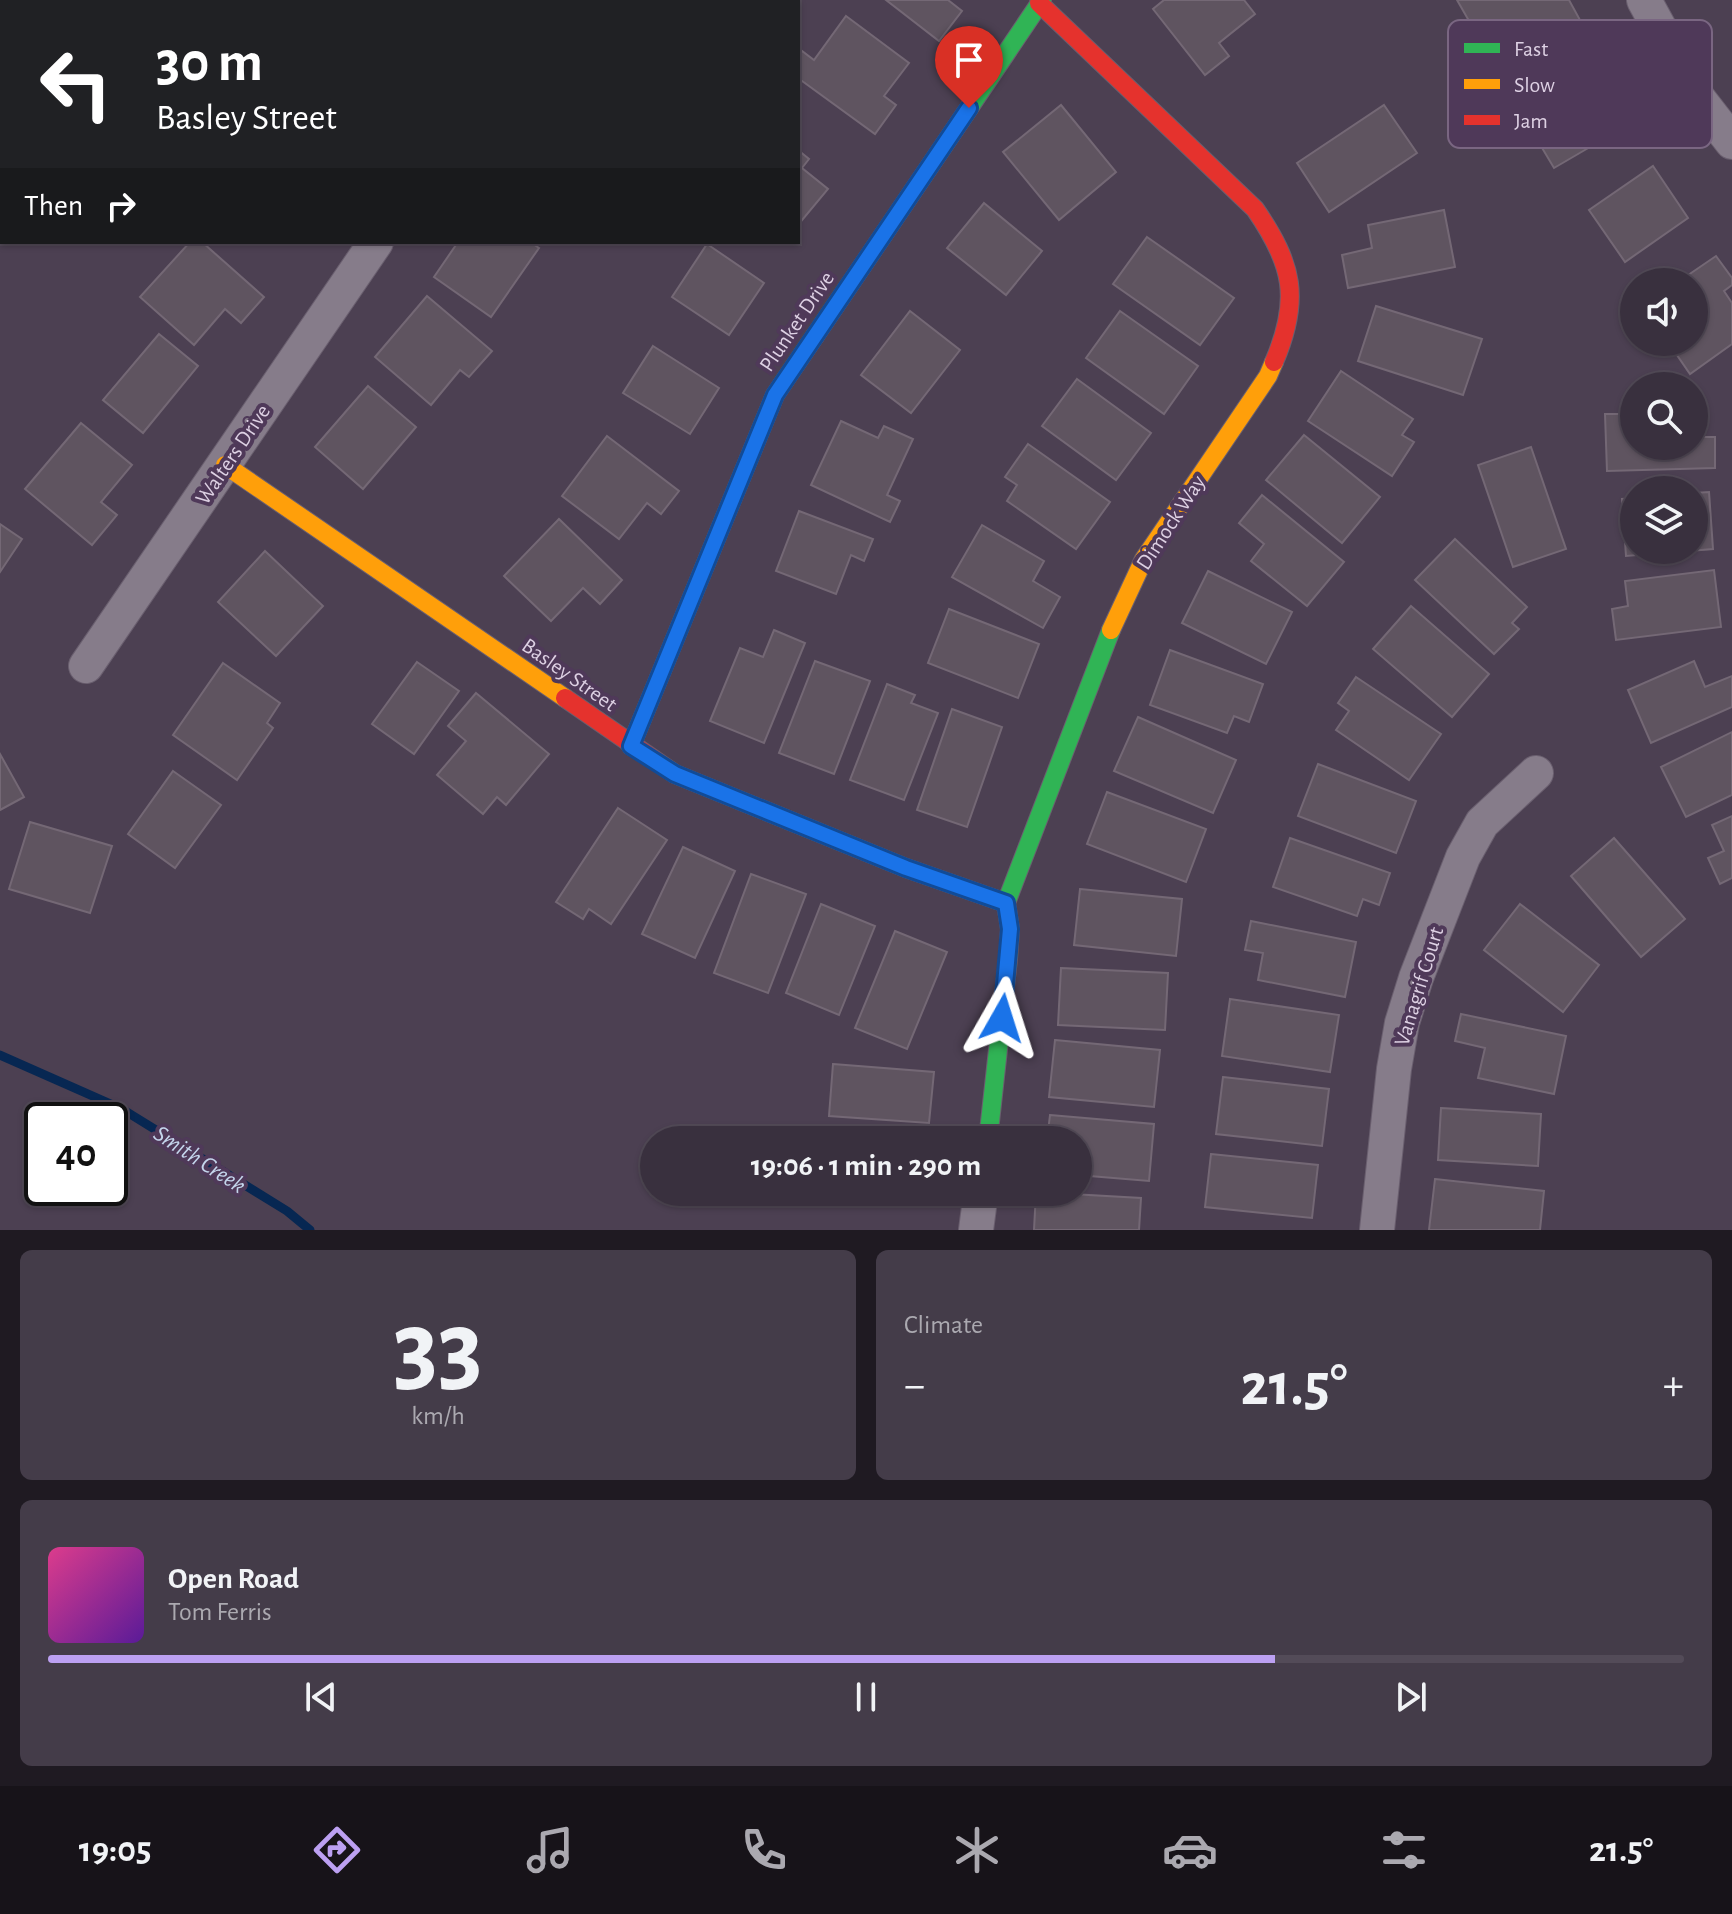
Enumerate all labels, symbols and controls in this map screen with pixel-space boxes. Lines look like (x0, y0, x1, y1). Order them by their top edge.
legend (1448, 20, 1712, 148)
pin (935, 26, 1003, 108)
icon: left (24, 32, 128, 136)
text: 30 m (156, 35, 263, 91)
icon: arrive (947, 38, 991, 82)
text: Fast (1514, 38, 1548, 60)
text: Slow (1514, 74, 1555, 96)
text: Basley Street (156, 100, 337, 136)
text: Jam (1514, 110, 1548, 132)
icon: right (99, 184, 143, 228)
text: Then (24, 191, 83, 221)
street label: Plunket Drive (755, 268, 838, 376)
map controls (1620, 268, 1708, 564)
button: sound (1620, 268, 1708, 356)
button: search (1620, 372, 1708, 460)
street label: Walters Drive (191, 401, 274, 509)
street label: Dimock Way (1132, 471, 1210, 574)
button: layers (1620, 476, 1708, 564)
street label: Basley Street (518, 634, 621, 716)
street label: Vanagrif Court (1390, 924, 1447, 1048)
position arrow (960, 976, 1044, 1060)
speed limit sign: 40 (24, 1102, 128, 1206)
water label: Smith Creek (149, 1121, 250, 1198)
text: 19:06 · 1 min · 290 m (751, 1151, 981, 1181)
text: 33 (393, 1297, 483, 1401)
text: Climate (904, 1312, 983, 1338)
text: 21.5° (1240, 1356, 1348, 1416)
text: − (904, 1364, 925, 1408)
text: + (1663, 1364, 1684, 1408)
text: km/h (411, 1403, 465, 1429)
text: Open Road (168, 1564, 299, 1594)
text: Tom Ferris (168, 1599, 272, 1625)
icon: previous (299, 1675, 343, 1719)
icon: pause (844, 1675, 888, 1719)
icon: next (1389, 1675, 1433, 1719)
icon: directions (309, 1822, 365, 1878)
icon: music (522, 1822, 578, 1878)
icon: phone (736, 1822, 792, 1878)
icon: climate (949, 1822, 1005, 1878)
icon: car (1162, 1822, 1218, 1878)
icon: filters (1376, 1822, 1432, 1878)
text: 19:05 (79, 1832, 152, 1868)
text: 21.5° (1589, 1832, 1653, 1868)

